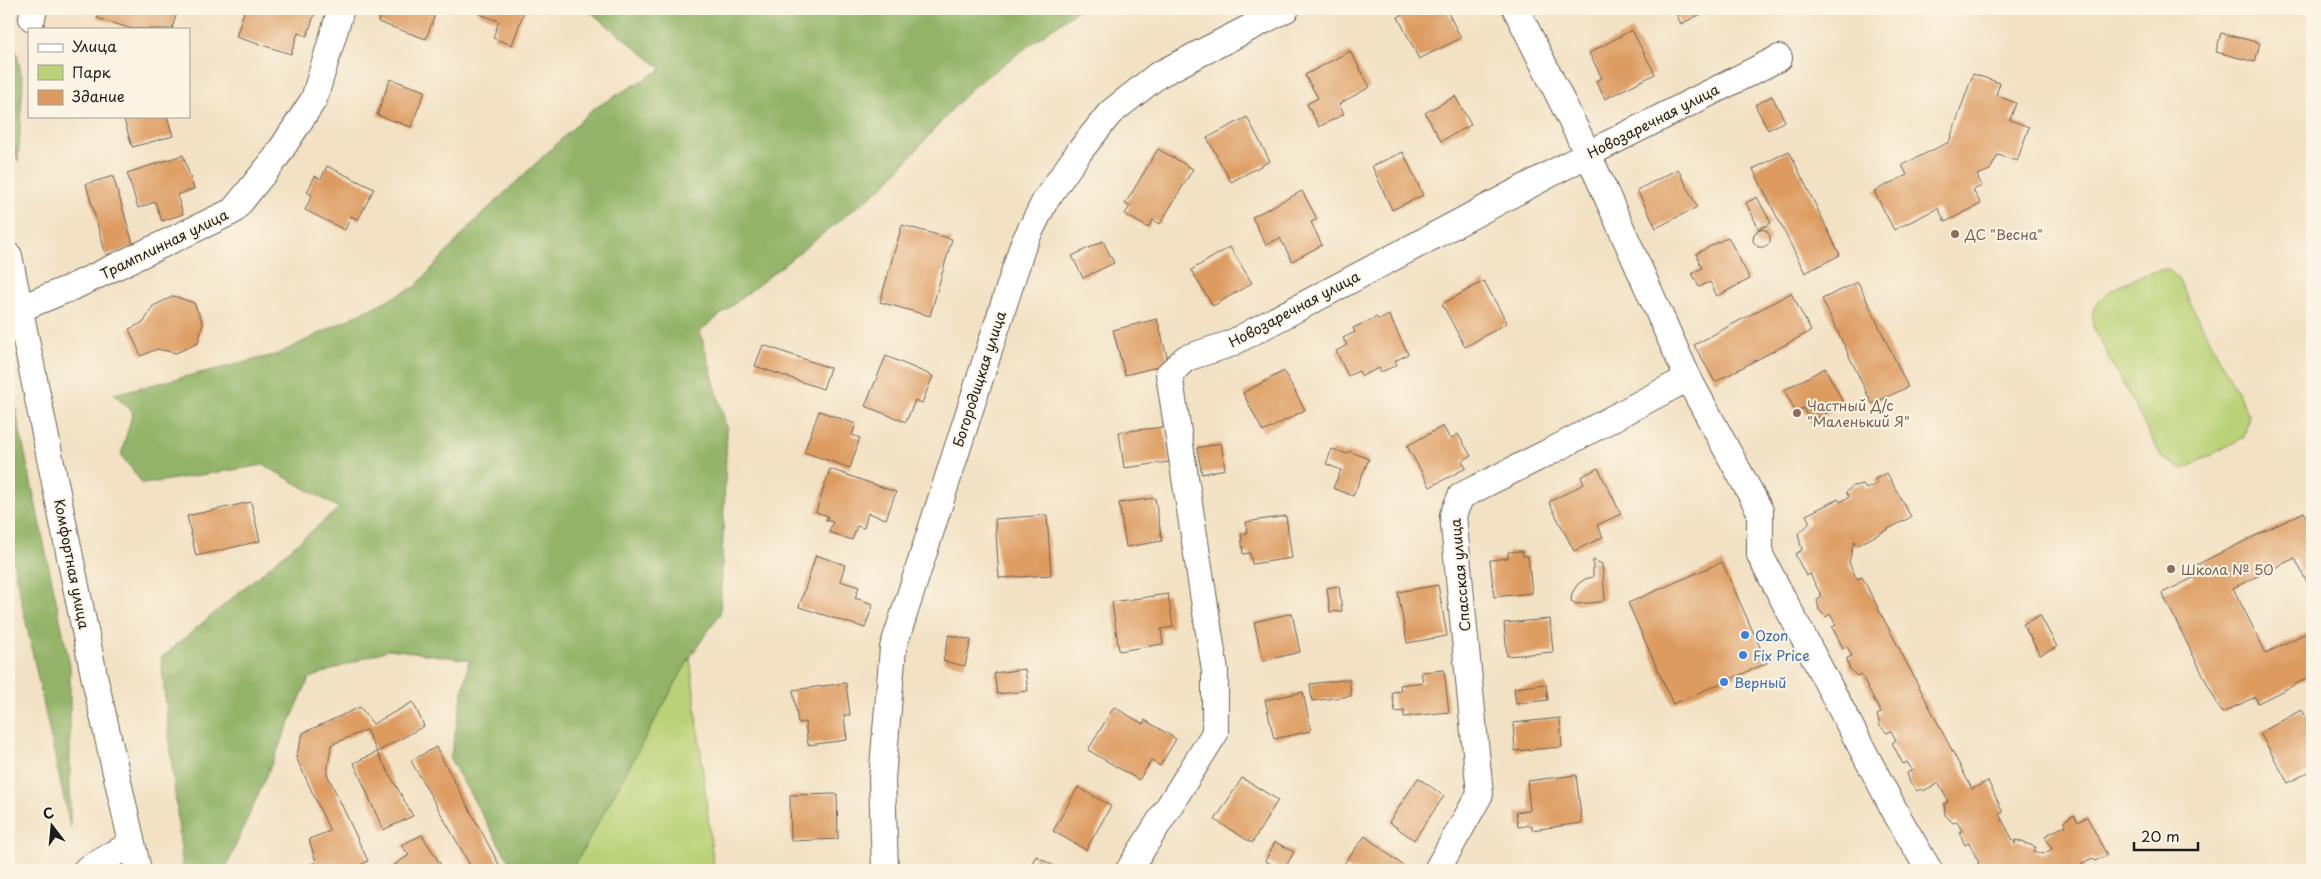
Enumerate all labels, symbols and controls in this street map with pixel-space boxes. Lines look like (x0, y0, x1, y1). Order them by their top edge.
legend (28, 28, 190, 118)
text: Улица (72, 34, 117, 57)
text: Парк (72, 60, 111, 83)
street label: Новозаречная улица (1583, 78, 1723, 163)
text: Здание (72, 84, 125, 107)
street label: Трамплинная улица (96, 204, 232, 284)
place label: ДС "Весна" (1964, 224, 2043, 245)
marker: ДС "Весна" (1949, 228, 1961, 240)
street label: Новозаречная улица (1225, 265, 1363, 352)
street label: Богородицкая улица (947, 308, 1011, 450)
place label: Частный Д/с "Маленький Я" (1807, 395, 1910, 432)
marker: Частный Д/с "Маленький Я" (1791, 407, 1803, 419)
street label: Комфортная улица (49, 497, 95, 631)
street label: Спасская улица (1445, 517, 1475, 632)
place label: Школа № 50 (2181, 559, 2274, 580)
marker: Школа № 50 (2165, 563, 2177, 575)
place label: Ozon (1755, 625, 1788, 646)
marker: Ozon (1739, 629, 1751, 641)
place label: Fix Price (1753, 645, 1810, 666)
marker: Fix Price (1737, 649, 1749, 661)
place label: Верный (1734, 672, 1787, 693)
marker: Верный (1718, 676, 1730, 688)
text: С (40, 801, 56, 825)
north arrow (28, 802, 78, 852)
scale bar (2134, 819, 2197, 851)
text: 20 m (2141, 824, 2180, 847)

